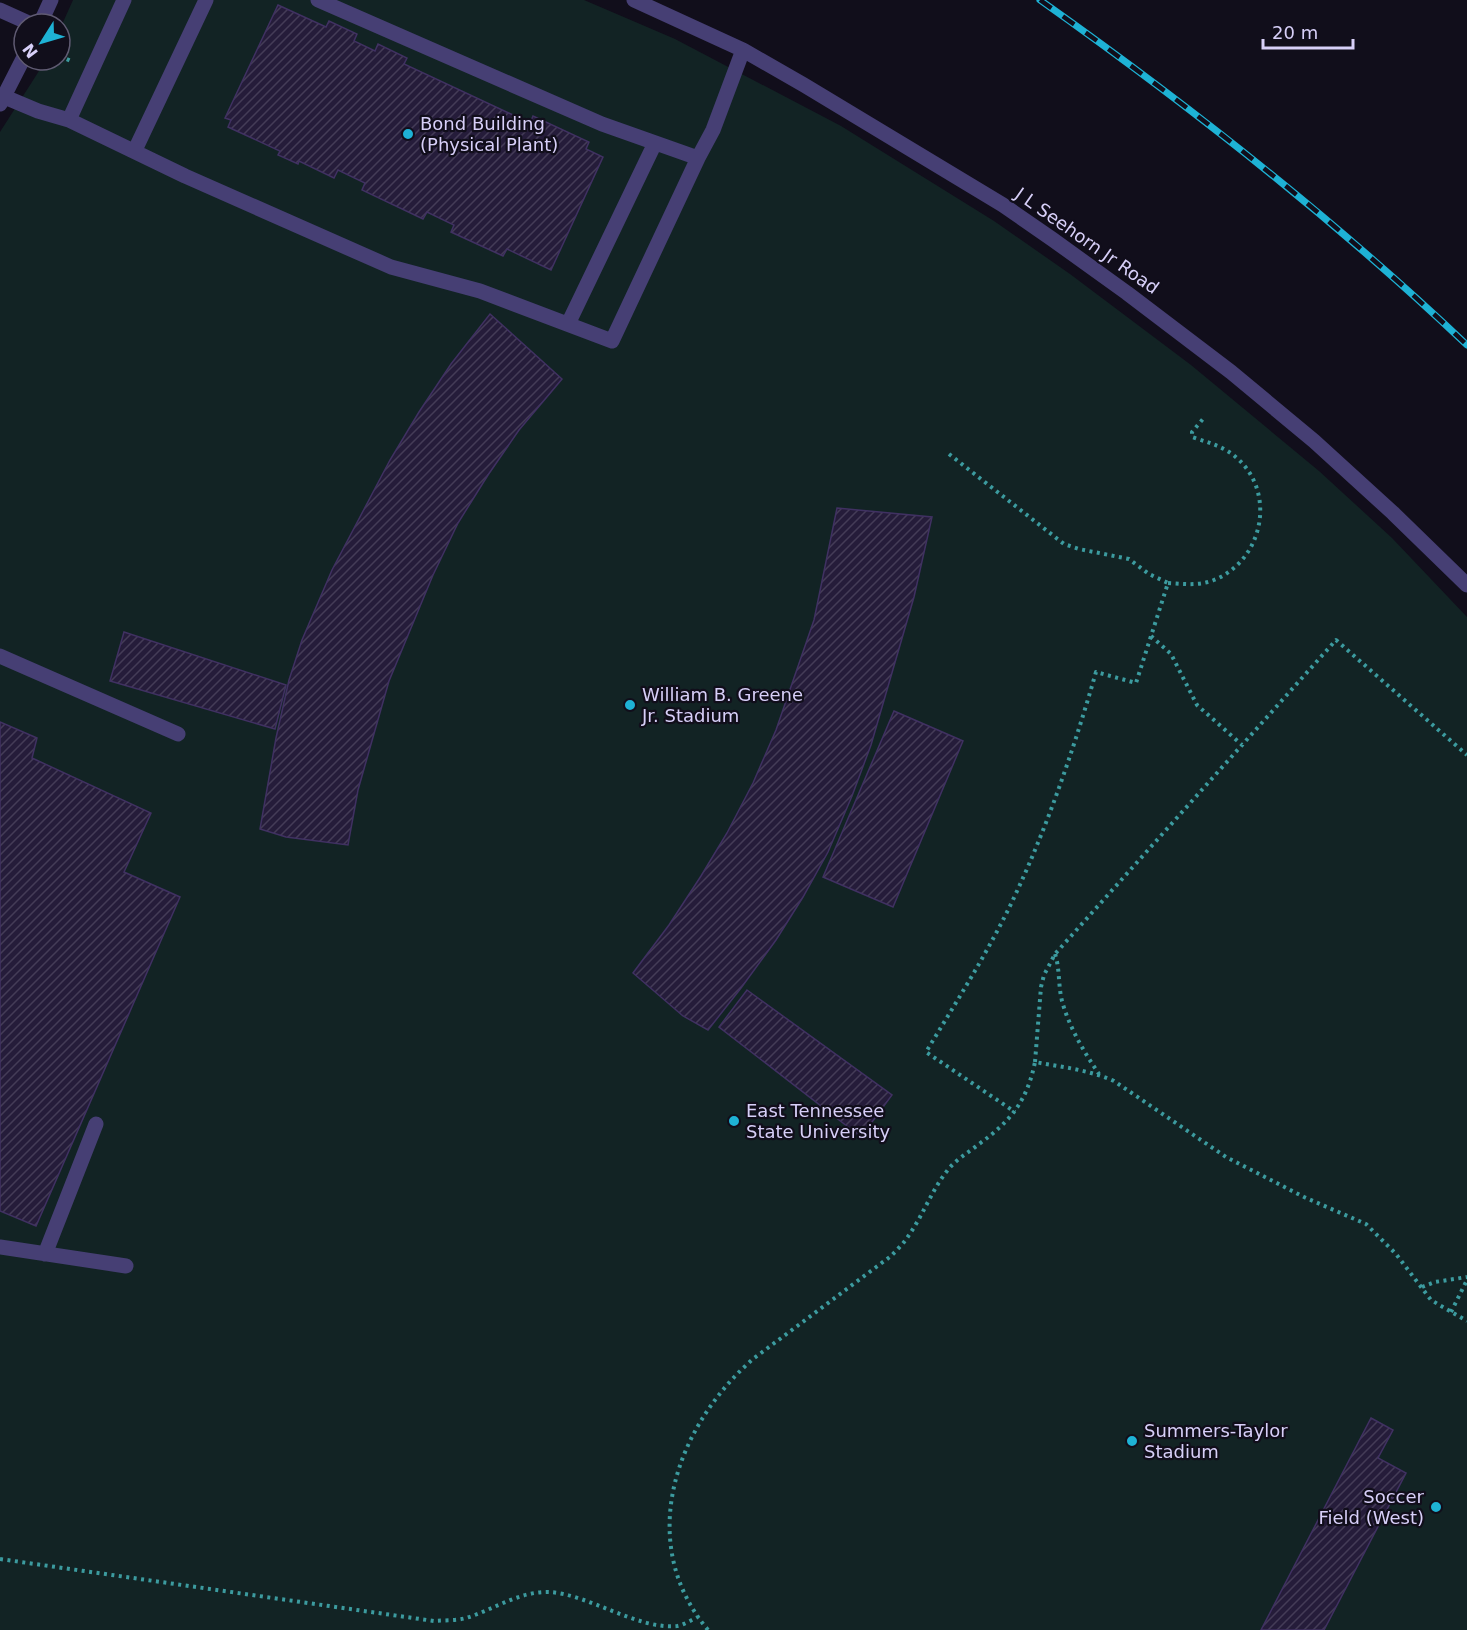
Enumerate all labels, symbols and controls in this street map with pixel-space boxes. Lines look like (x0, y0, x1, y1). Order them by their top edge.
north arrow (12, 12, 72, 72)
scale bar (1263, 12, 1353, 50)
text: 20 m (1272, 22, 1318, 43)
text: N (19, 40, 42, 62)
place label: Bond Building (Physical Plant) (420, 113, 558, 155)
marker: Bond Building (Physical Plant) (401, 127, 415, 141)
street label: J L Seehorn Jr Road (1011, 182, 1163, 298)
place label: William B. Greene Jr. Stadium (641, 684, 803, 726)
marker: William B. Greene Jr. Stadium (623, 698, 637, 712)
place label: East Tennessee State University (746, 1100, 891, 1142)
marker: East Tennessee State University (727, 1114, 741, 1128)
place label: Summers-Taylor Stadium (1144, 1420, 1288, 1462)
marker: Summers-Taylor Stadium (1125, 1434, 1139, 1448)
place label: Soccer Field (West) (1318, 1486, 1425, 1528)
marker: Soccer Field (West) (1429, 1500, 1443, 1514)

